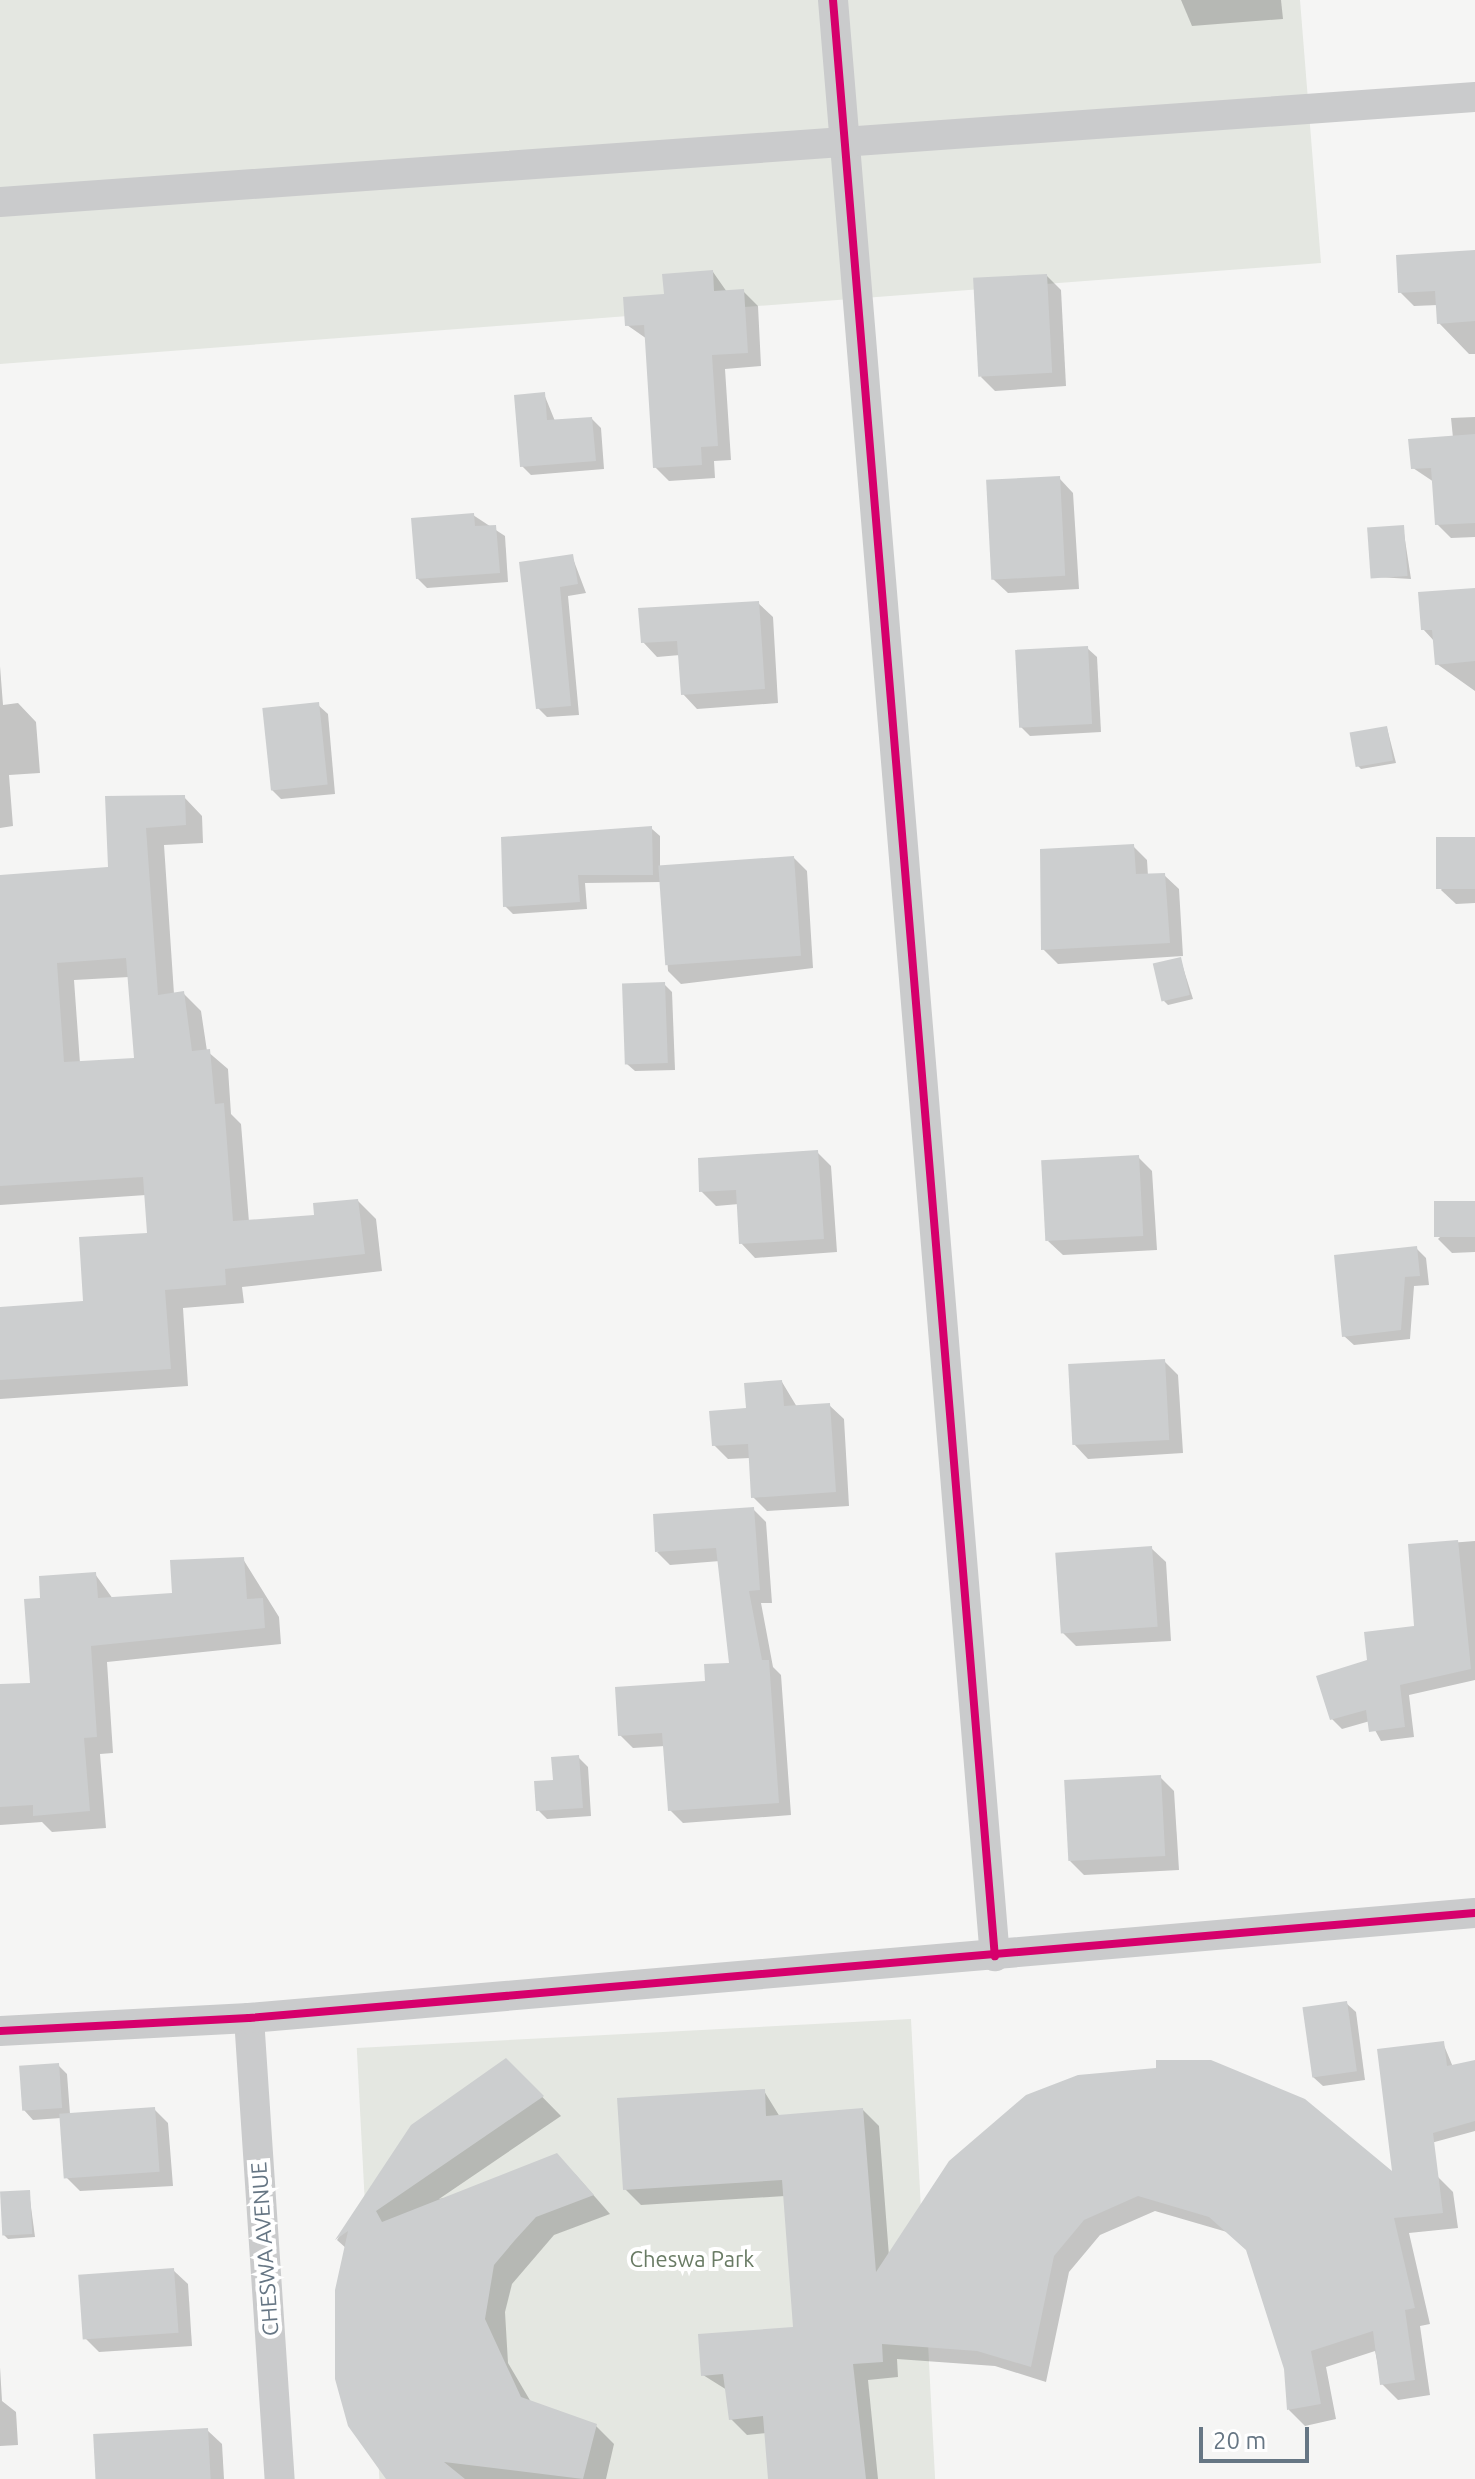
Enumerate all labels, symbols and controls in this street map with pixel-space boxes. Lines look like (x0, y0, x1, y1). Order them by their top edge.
street label: CHESWA AVENUE (245, 2161, 283, 2337)
park label: Cheswa Park (630, 2246, 754, 2272)
scale bar (1203, 2411, 1313, 2461)
text: 20 m (1213, 2427, 1266, 2454)

